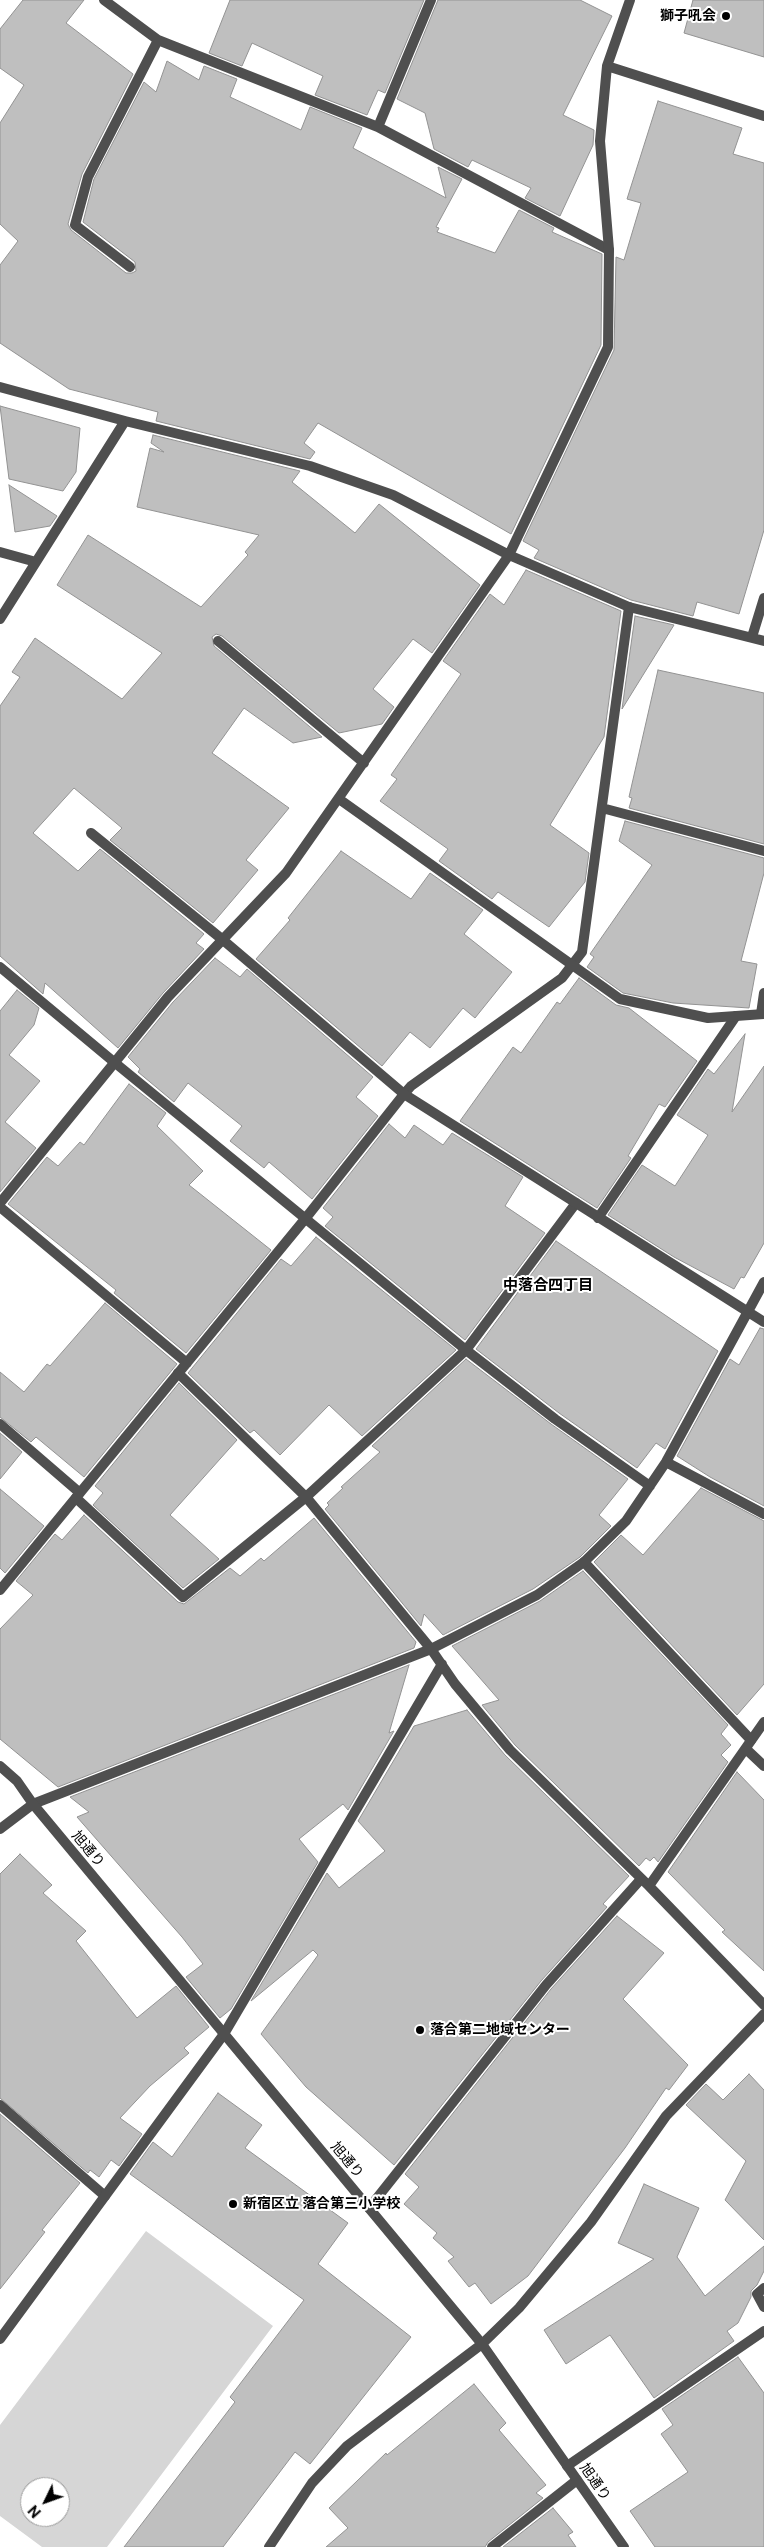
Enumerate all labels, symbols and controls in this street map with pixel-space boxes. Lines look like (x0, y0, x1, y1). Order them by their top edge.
place label: 獅子吼会 (660, 8, 716, 24)
marker: 獅子吼会 (720, 10, 732, 22)
district label: 中落合四丁目 (503, 1276, 593, 1294)
street label: 旭通り (68, 1828, 108, 1870)
place label: 落合第二地域センター (430, 2022, 570, 2038)
marker: 落合第二地域センター (414, 2024, 426, 2036)
street label: 旭通り (327, 2139, 367, 2181)
place label: 新宿区立 落合第三小学校 (243, 2196, 400, 2212)
marker: 新宿区立 落合第三小学校 (227, 2198, 239, 2210)
street label: 旭通り (576, 2460, 614, 2504)
north arrow (20, 2477, 70, 2527)
text: N (25, 2502, 44, 2521)

